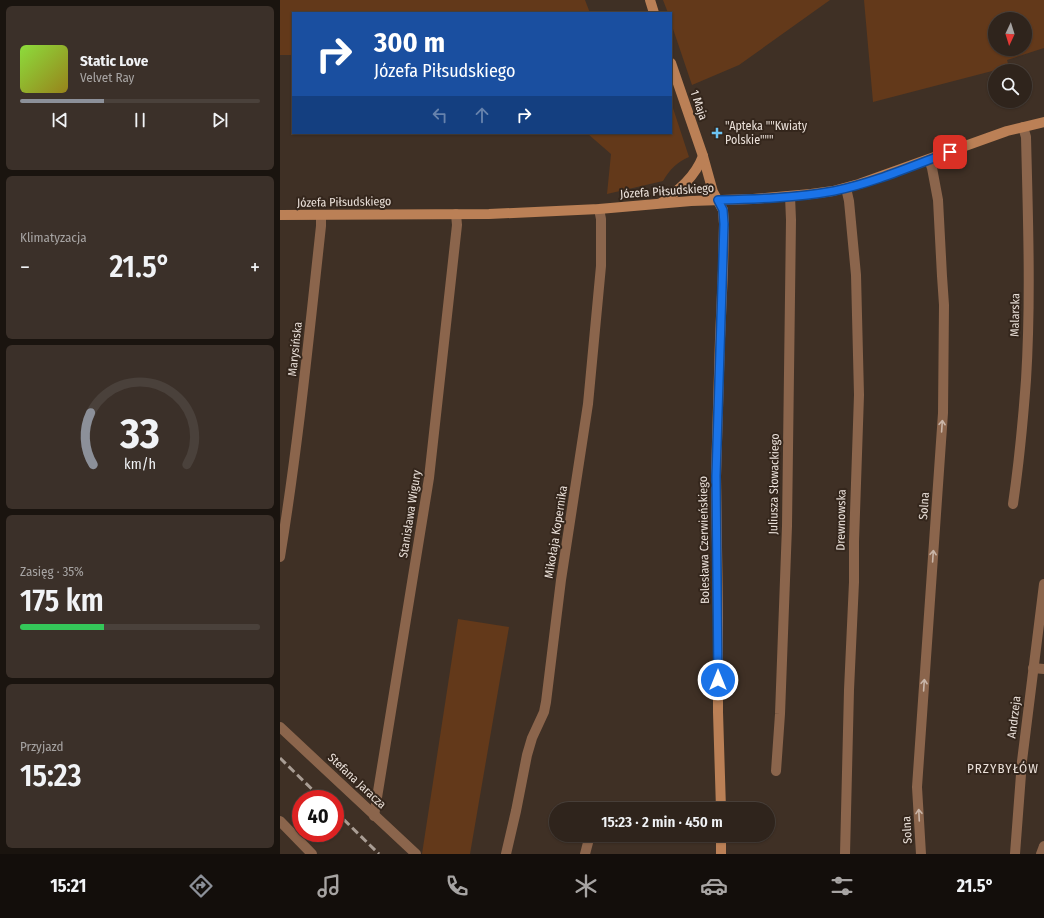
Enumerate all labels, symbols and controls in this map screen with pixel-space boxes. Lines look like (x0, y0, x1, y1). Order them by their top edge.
north arrow (988, 12, 1032, 56)
map controls (988, 12, 1032, 108)
text: 300 m (374, 26, 445, 59)
icon: right (308, 28, 360, 80)
text: Static Love (80, 52, 148, 70)
text: Józefa Piłsudskiego (374, 60, 515, 82)
button: search (988, 64, 1032, 108)
text: Velvet Ray (80, 70, 134, 85)
street label: 1 Maja (687, 88, 711, 122)
icon: left (429, 104, 451, 126)
icon: ahead (471, 104, 493, 126)
icon: right (513, 104, 535, 126)
icon: previous (49, 109, 71, 131)
icon: pause (129, 109, 151, 131)
icon: next (209, 109, 231, 131)
place label: "Apteka ""Kwiaty Polskie""" (725, 119, 808, 147)
marker: "Apteka ""Kwiaty Polskie""" (712, 128, 722, 138)
pin (933, 135, 967, 169)
icon: arrive (939, 141, 961, 163)
street label: Józefa Piłsudskiego (619, 181, 715, 201)
street label: Józefa Piłsudskiego (297, 194, 391, 210)
text: Klimatyzacja (20, 230, 87, 245)
text: 21.5° (109, 249, 170, 285)
text: − (20, 254, 30, 281)
text: + (250, 254, 260, 281)
street label: Malarska (1008, 293, 1022, 337)
street label: Marysińska (285, 321, 305, 377)
text: 33 (119, 409, 160, 459)
one-way arrow (939, 420, 946, 433)
street label: Juliusza Słowackiego (766, 433, 782, 535)
text: km/h (124, 456, 156, 473)
street label: Stanisława Wigury (396, 468, 424, 559)
street label: Bolesława Czerwieńskiego (696, 476, 712, 604)
street label: Mikołaja Kopernika (542, 484, 570, 579)
street label: Drewnowska (833, 489, 849, 551)
street label: Solna (916, 492, 932, 520)
one-way arrow (930, 550, 937, 563)
text: Zasięg · 35% (20, 564, 84, 579)
text: 175 km (20, 583, 104, 619)
position arrow (697, 659, 739, 701)
one-way arrow (921, 679, 928, 692)
street label: Andrzeja (1004, 695, 1024, 739)
text: Przyjazd (20, 739, 64, 754)
street label: Stefana Jaracza (325, 751, 389, 812)
text: 15:23 (20, 758, 82, 794)
district label: PRZYBYŁÓW (967, 761, 1039, 776)
speed limit sign: 40 (292, 790, 344, 842)
one-way arrow (915, 809, 923, 822)
text: 15:23 · 2 min · 450 m (601, 813, 723, 831)
street label: Solna (899, 816, 915, 844)
icon: directions (187, 872, 215, 900)
icon: music (315, 872, 343, 900)
icon: phone (443, 872, 471, 900)
icon: climate (572, 872, 600, 900)
icon: car (700, 872, 728, 900)
icon: filters (828, 872, 856, 900)
text: 15:21 (50, 875, 86, 897)
text: 21.5° (957, 875, 994, 897)

